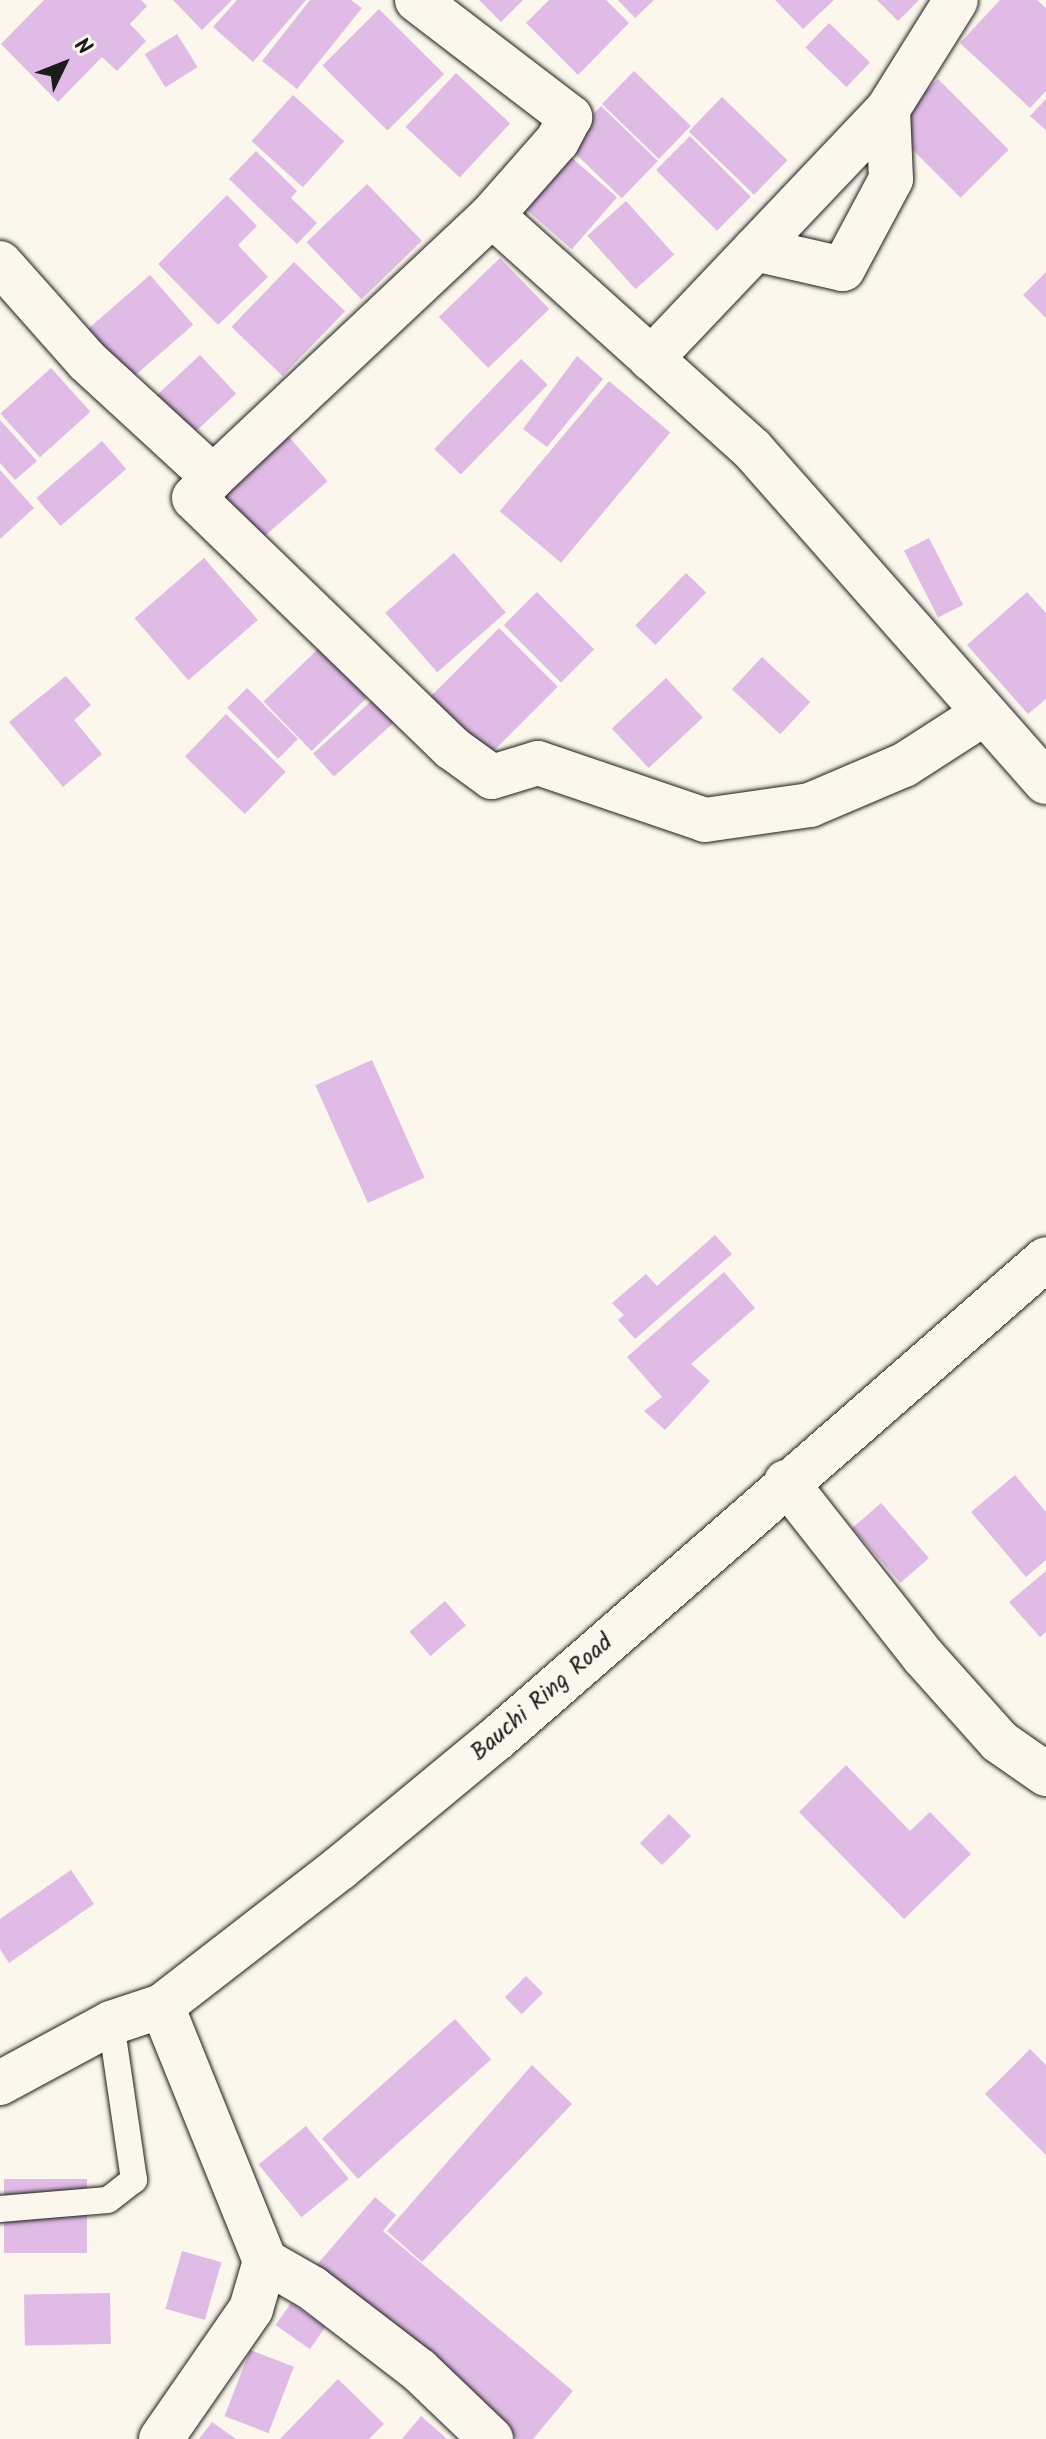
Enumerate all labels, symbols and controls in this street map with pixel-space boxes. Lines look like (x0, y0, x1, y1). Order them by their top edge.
north arrow (24, 24, 104, 104)
text: N (64, 30, 99, 64)
street label: Bauchi Ring Road (465, 1629, 619, 1767)

